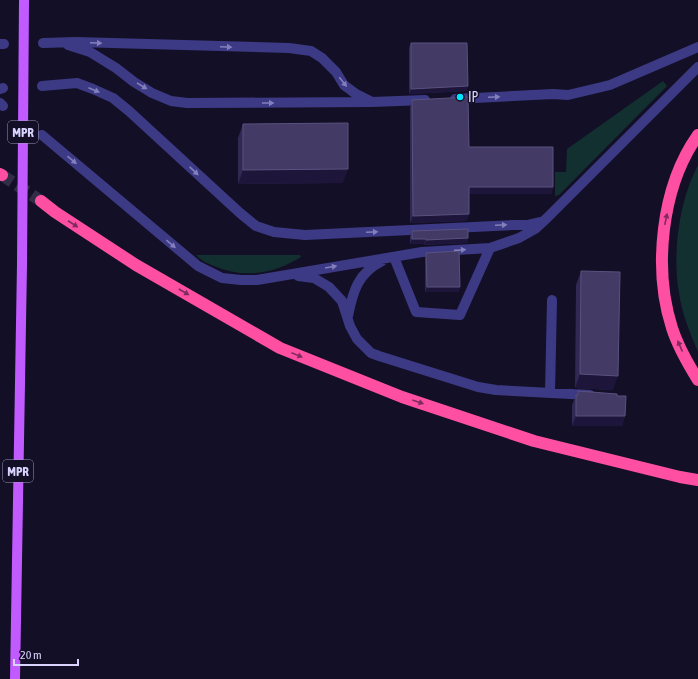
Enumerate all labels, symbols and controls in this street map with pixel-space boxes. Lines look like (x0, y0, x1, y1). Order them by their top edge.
one-way arrow (90, 39, 102, 46)
one-way arrow (220, 43, 232, 50)
one-way arrow (339, 76, 347, 87)
one-way arrow (136, 83, 148, 90)
one-way arrow (88, 87, 100, 93)
place label: IP (468, 89, 479, 105)
marker: IP (455, 92, 465, 102)
one-way arrow (488, 94, 501, 100)
one-way arrow (262, 100, 275, 106)
road number: MPR (8, 121, 38, 143)
one-way arrow (66, 156, 77, 165)
one-way arrow (189, 166, 199, 175)
one-way arrow (663, 213, 669, 225)
one-way arrow (68, 220, 78, 228)
one-way arrow (495, 222, 507, 229)
one-way arrow (366, 228, 378, 235)
one-way arrow (166, 239, 177, 248)
one-way arrow (454, 246, 466, 253)
one-way arrow (325, 264, 337, 270)
one-way arrow (178, 289, 190, 296)
one-way arrow (676, 340, 683, 352)
one-way arrow (292, 353, 304, 359)
one-way arrow (413, 399, 425, 405)
road number: MPR (3, 460, 33, 482)
scale bar (14, 641, 78, 667)
text: 20 m (20, 648, 42, 662)

